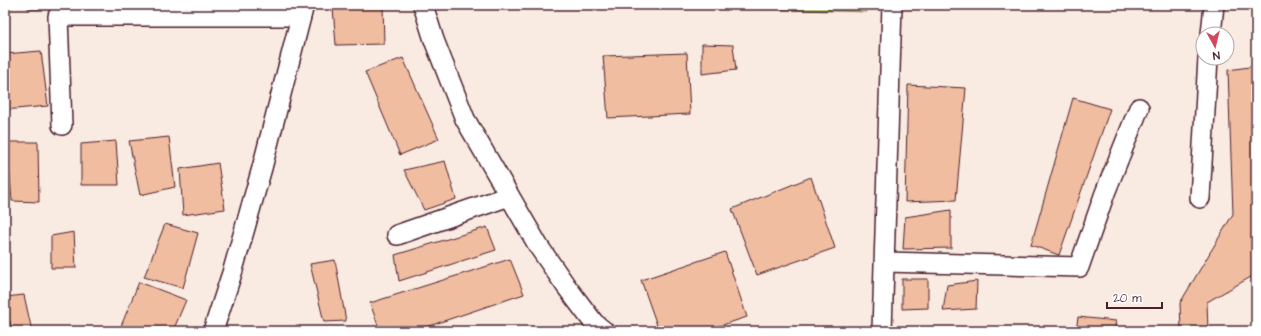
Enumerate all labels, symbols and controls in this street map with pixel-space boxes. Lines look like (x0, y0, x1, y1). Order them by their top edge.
north arrow (1195, 26, 1235, 66)
text: N (1212, 47, 1221, 63)
scale bar (1107, 284, 1162, 310)
text: 20 m (1113, 290, 1142, 307)

